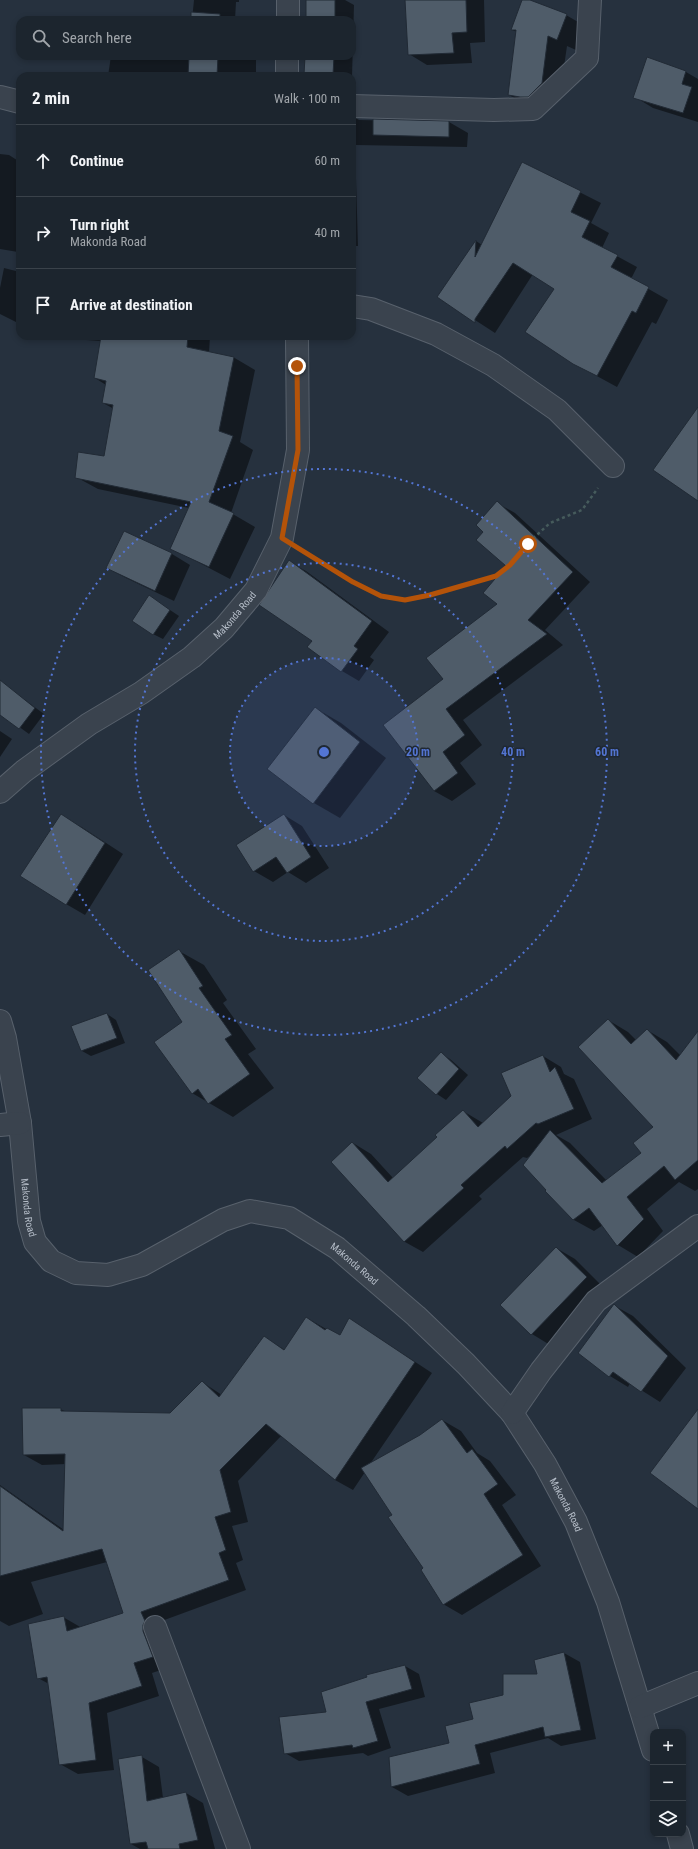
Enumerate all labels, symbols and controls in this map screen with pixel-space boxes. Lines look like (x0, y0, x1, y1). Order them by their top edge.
search box (16, 16, 356, 60)
icon: search (30, 27, 52, 49)
text: Search here (62, 29, 132, 47)
text: 2 min (32, 88, 70, 108)
text: Walk · 100 m (274, 91, 340, 106)
icon: ahead (32, 150, 54, 172)
text: Continue (70, 152, 124, 170)
text: 60 m (314, 153, 340, 168)
text: Turn right (70, 216, 129, 234)
icon: right (32, 222, 54, 244)
text: 40 m (314, 225, 340, 240)
text: Makonda Road (70, 234, 147, 249)
icon: arrive (32, 294, 54, 316)
text: Arrive at destination (70, 296, 193, 314)
route end (288, 357, 306, 375)
route start (519, 535, 537, 553)
street label: Makonda Road (211, 589, 258, 641)
centre of rings (317, 745, 331, 759)
text: 20 m (406, 745, 430, 759)
text: 40 m (501, 745, 525, 759)
text: 60 m (595, 745, 619, 759)
street label: Makonda Road (19, 1178, 38, 1238)
street label: Makonda Road (329, 1240, 380, 1287)
street label: Makonda Road (547, 1476, 584, 1533)
map controls (650, 1729, 686, 1837)
button: + (650, 1729, 686, 1765)
button: − (650, 1765, 686, 1801)
button: layers (650, 1801, 686, 1837)

